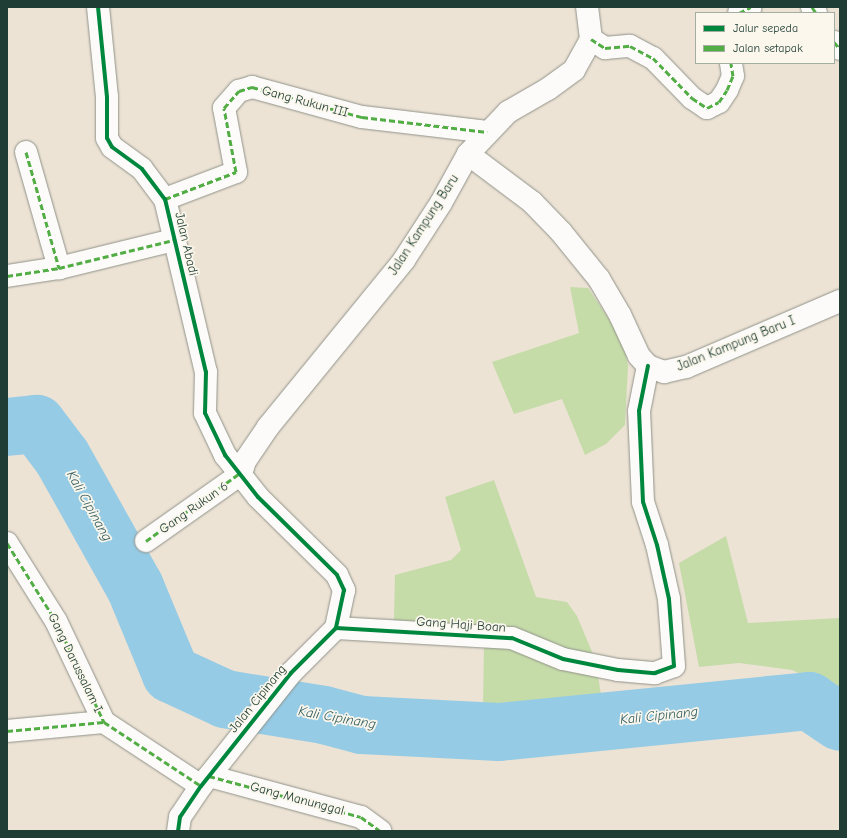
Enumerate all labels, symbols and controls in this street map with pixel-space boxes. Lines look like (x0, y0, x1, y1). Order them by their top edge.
legend (695, 12, 835, 64)
text: Jalur sepeda (733, 21, 798, 35)
text: Jalan setapak (733, 41, 803, 55)
street label: Gang Rukun III (260, 83, 350, 121)
street label: Jalan Kampung Baru (386, 172, 462, 278)
street label: Jalan Abadi (171, 211, 201, 277)
street label: Jalan Kampung Baru I (674, 313, 798, 375)
water label: Kali Cipinang (63, 468, 115, 544)
street label: Gang Rukun 6 (157, 479, 231, 537)
street label: Gang Darussalam I (44, 611, 106, 715)
street label: Gang Haji Boan (416, 614, 506, 636)
street label: Jalan Cipinang (226, 662, 290, 736)
water label: Kali Cipinang (297, 703, 377, 733)
water label: Kali Cipinang (619, 704, 699, 728)
street label: Gang Manunggal (248, 779, 346, 819)

